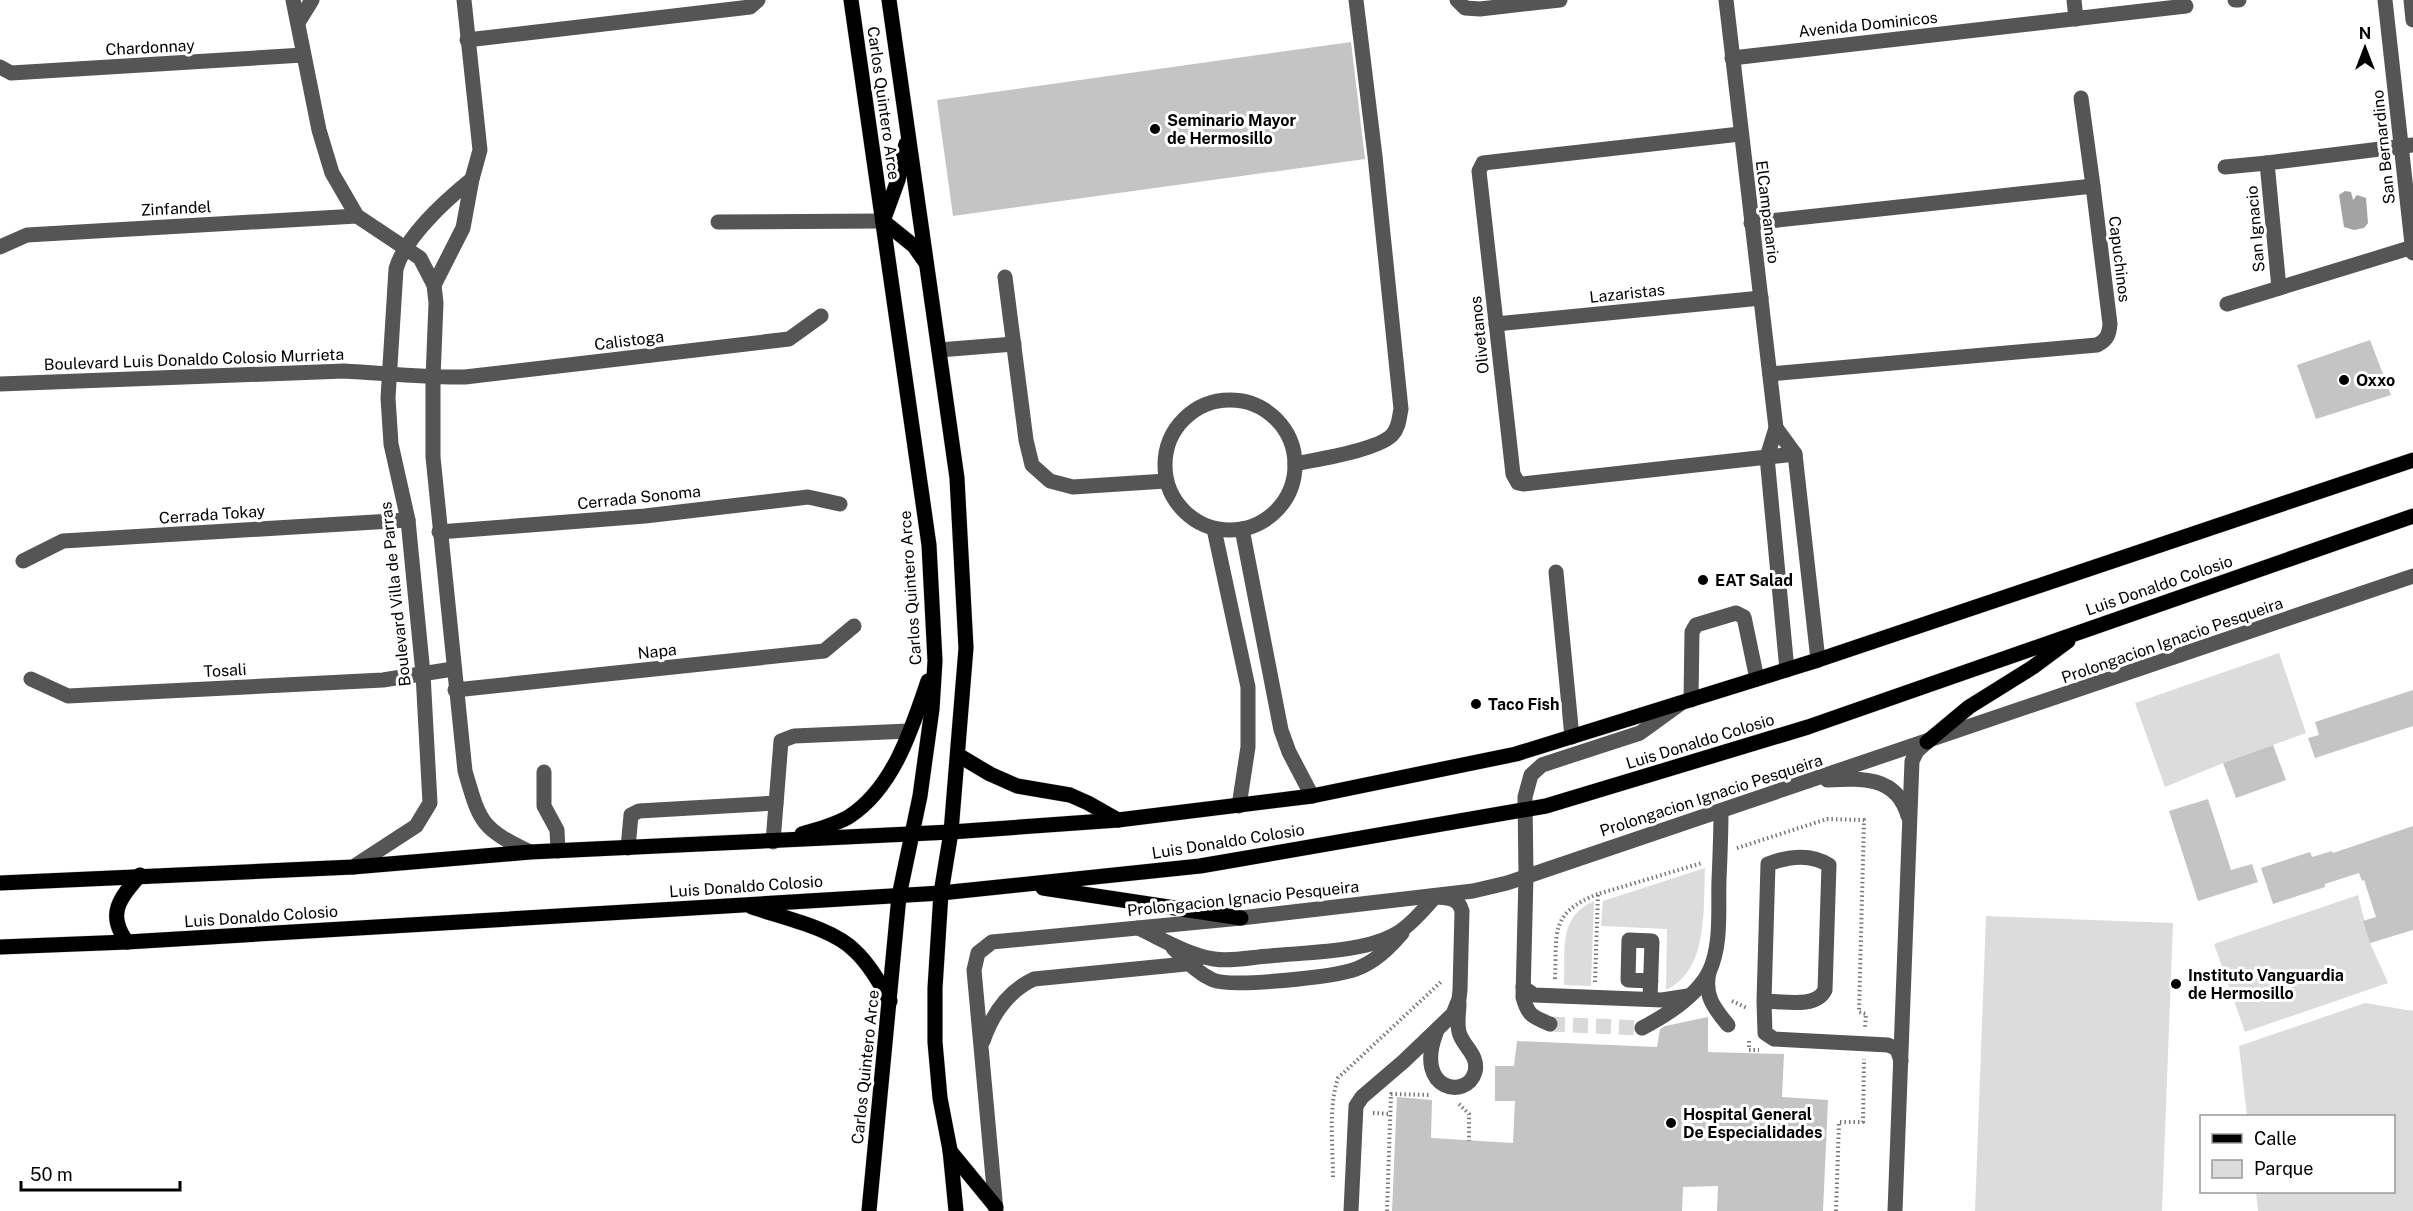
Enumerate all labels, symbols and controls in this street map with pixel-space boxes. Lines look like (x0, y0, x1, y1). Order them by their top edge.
street label: Avenida Dominicos (1798, 8, 1939, 41)
north arrow (2335, 18, 2395, 78)
text: N (2359, 24, 2371, 43)
street label: Carlos Quintero Arce (863, 25, 904, 181)
street label: Chardonnay (105, 36, 196, 59)
street label: San Bernardino (2368, 89, 2399, 205)
place label: Seminario Mayor de Hermosillo (1167, 111, 1296, 148)
marker: Seminario Mayor de Hermosillo (1148, 122, 1162, 136)
street label: ElCampanario (1752, 159, 1783, 265)
street label: San Ignacio (2242, 185, 2269, 273)
street label: Zinfandel (140, 197, 212, 220)
street label: Capuchinos (2105, 215, 2134, 303)
street label: Lazaristas (1588, 280, 1666, 307)
street label: Olivetanos (1466, 295, 1493, 375)
street label: Calistoga (593, 327, 665, 354)
street label: Boulevard Luis Donaldo Colosio Murrieta (44, 345, 345, 374)
place label: Oxxo (2356, 371, 2395, 390)
marker: Oxxo (2337, 373, 2351, 387)
street label: Cerrada Sonoma (576, 482, 702, 513)
street label: Cerrada Tokay (158, 501, 266, 528)
street label: Boulevard Villa de Parras (376, 501, 415, 687)
street label: Carlos Quintero Arce (896, 510, 925, 666)
street label: Luis Donaldo Colosio (2083, 551, 2235, 620)
place label: EAT Salad (1715, 571, 1793, 590)
marker: EAT Salad (1696, 573, 1710, 587)
street label: Prolongacion Ignacio Pesqueira (2059, 594, 2285, 687)
street label: Napa (637, 640, 678, 663)
street label: Tosali (203, 660, 247, 681)
place label: Taco Fish (1488, 695, 1559, 714)
marker: Taco Fish (1469, 697, 1483, 711)
street label: Luis Donaldo Colosio (1624, 710, 1777, 773)
street label: Prolongacion Ignacio Pesqueira (1597, 750, 1825, 841)
street label: Luis Donaldo Colosio (1150, 820, 1306, 863)
street label: Luis Donaldo Colosio (668, 872, 824, 901)
street label: Prolongacion Ignacio Pesqueira (1126, 877, 1360, 920)
street label: Luis Donaldo Colosio (183, 902, 339, 931)
place label: Instituto Vanguardia de Hermosillo (2188, 966, 2344, 1003)
marker: Instituto Vanguardia de Hermosillo (2169, 977, 2183, 991)
street label: Carlos Quintero Arce (848, 989, 883, 1145)
place label: Hospital General De Especialidades (1683, 1105, 1822, 1142)
legend (2200, 1115, 2395, 1193)
marker: Hospital General De Especialidades (1664, 1116, 1678, 1130)
text: Calle (2254, 1128, 2297, 1149)
scale bar (21, 1154, 180, 1192)
text: Parque (2254, 1158, 2314, 1179)
text: 50 m (30, 1164, 73, 1185)

